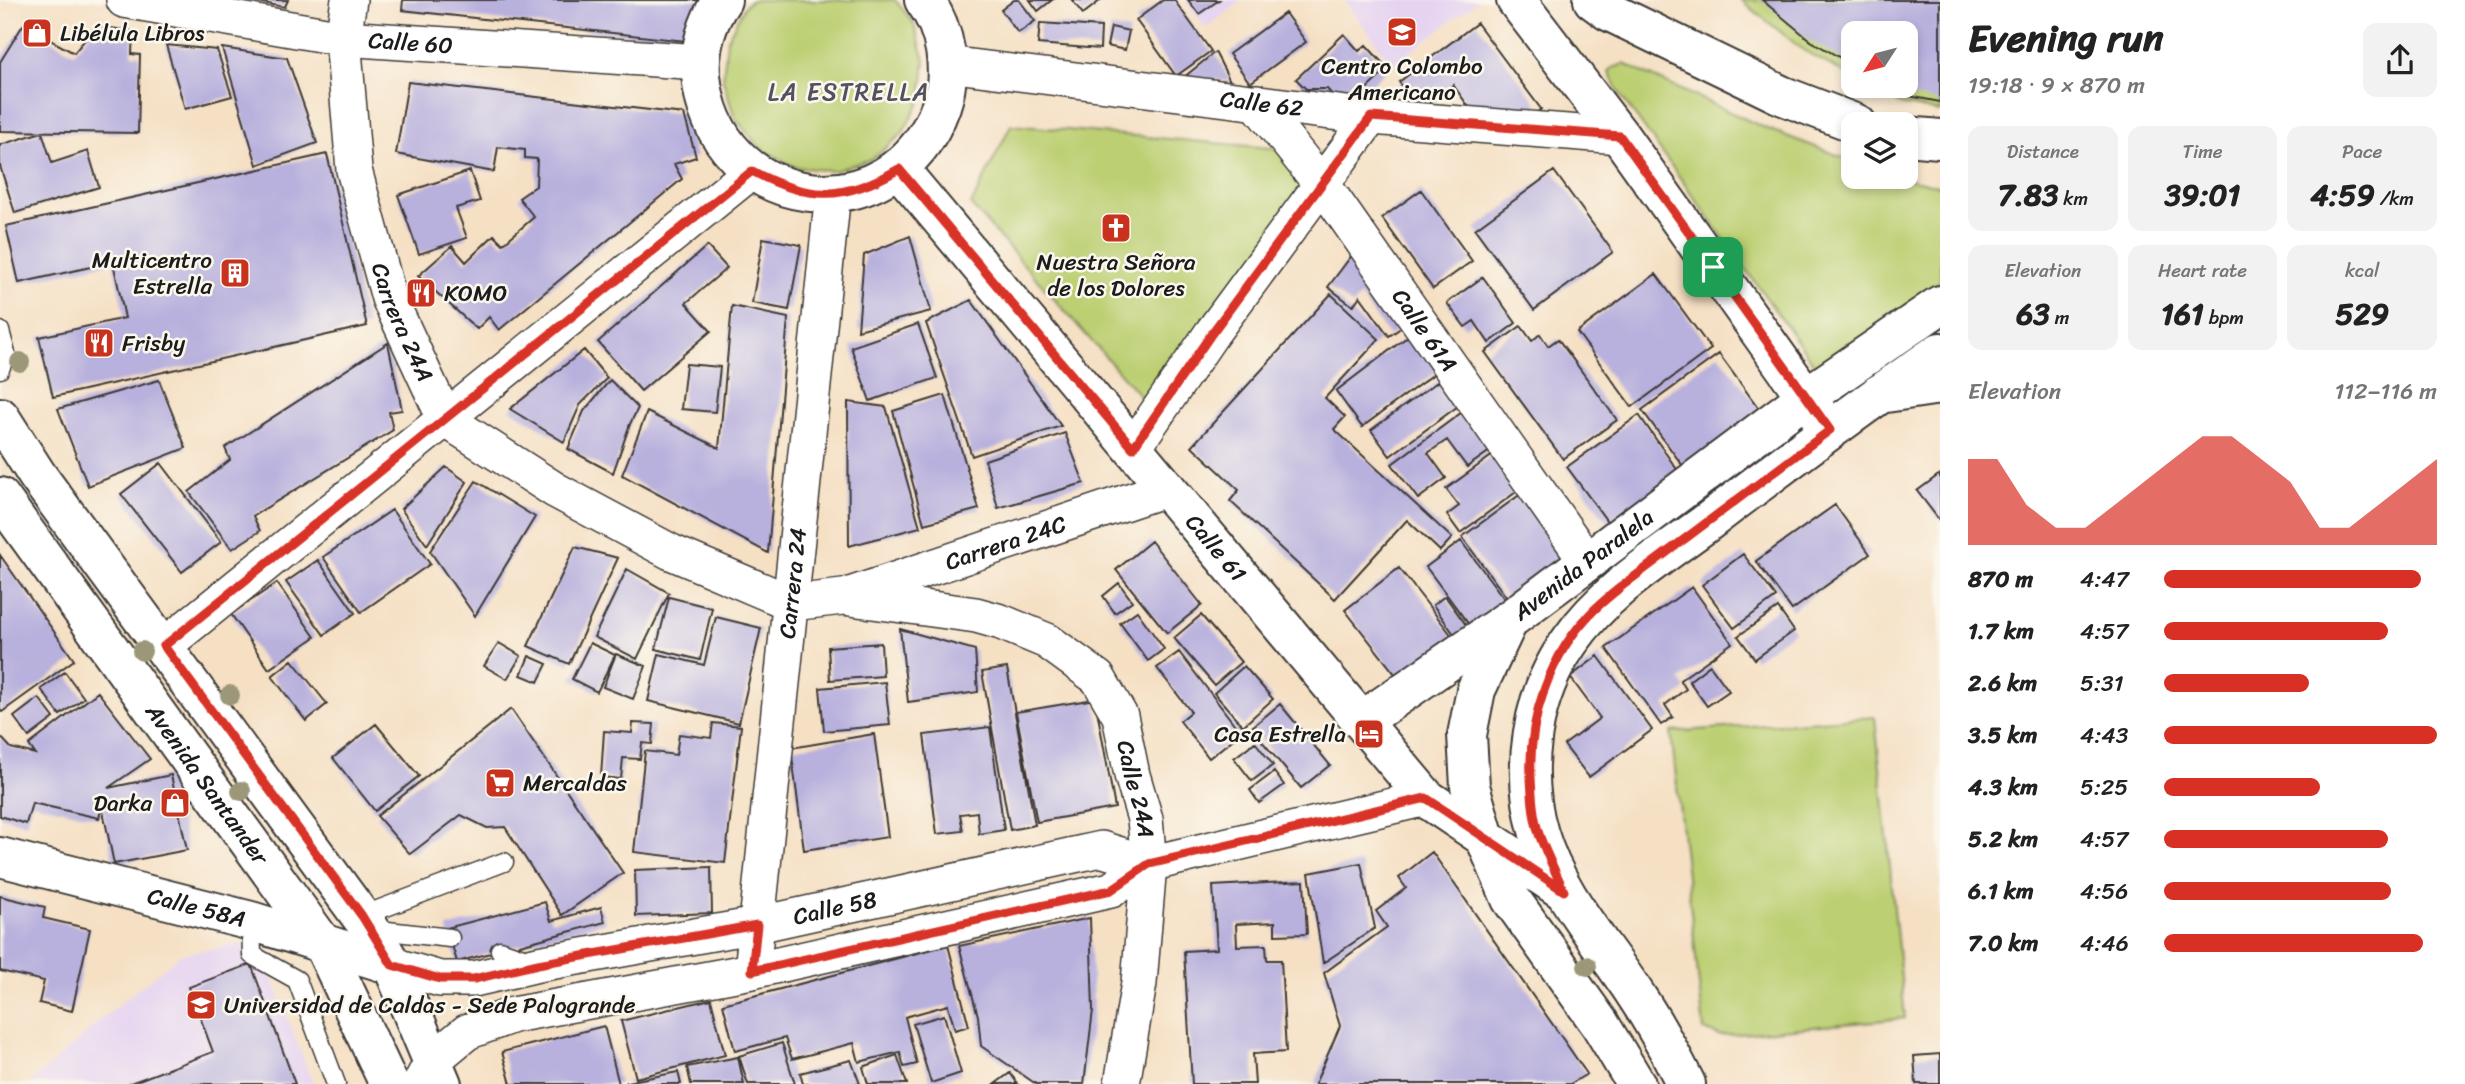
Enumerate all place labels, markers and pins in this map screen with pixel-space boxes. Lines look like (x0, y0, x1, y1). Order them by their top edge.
place label: Libélula Libros (60, 13, 205, 54)
school or university icon: Centro Colombo Americano (1385, 15, 1419, 49)
shop icon: Libélula Libros (20, 16, 54, 50)
place label: Centro Colombo Americano (1321, 46, 1483, 113)
church icon: Nuestra Señora de los Dolores (1099, 211, 1133, 245)
pin (1683, 237, 1743, 297)
place label: Multicentro Estrella (92, 240, 212, 307)
place label: Nuestra Señora de los Dolores (1037, 242, 1196, 309)
building icon: Multicentro Estrella (218, 256, 252, 290)
place label: KOMO (444, 273, 507, 314)
restaurant icon: KOMO (404, 276, 438, 310)
place label: Frisby (122, 323, 185, 364)
restaurant icon: Frisby (82, 326, 116, 360)
place label: Casa Estrella (1214, 714, 1346, 755)
hotel icon: Casa Estrella (1352, 717, 1386, 751)
place label: Mercaldas (523, 763, 627, 804)
supermarket icon: Mercaldas (483, 766, 517, 800)
place label: Darka (94, 783, 152, 824)
shop icon: Darka (158, 786, 192, 820)
place label: Universidad de Caldas - Sede Palogrande (224, 985, 636, 1026)
school or university icon: Universidad de Caldas - Sede Palogrande (184, 988, 218, 1022)

